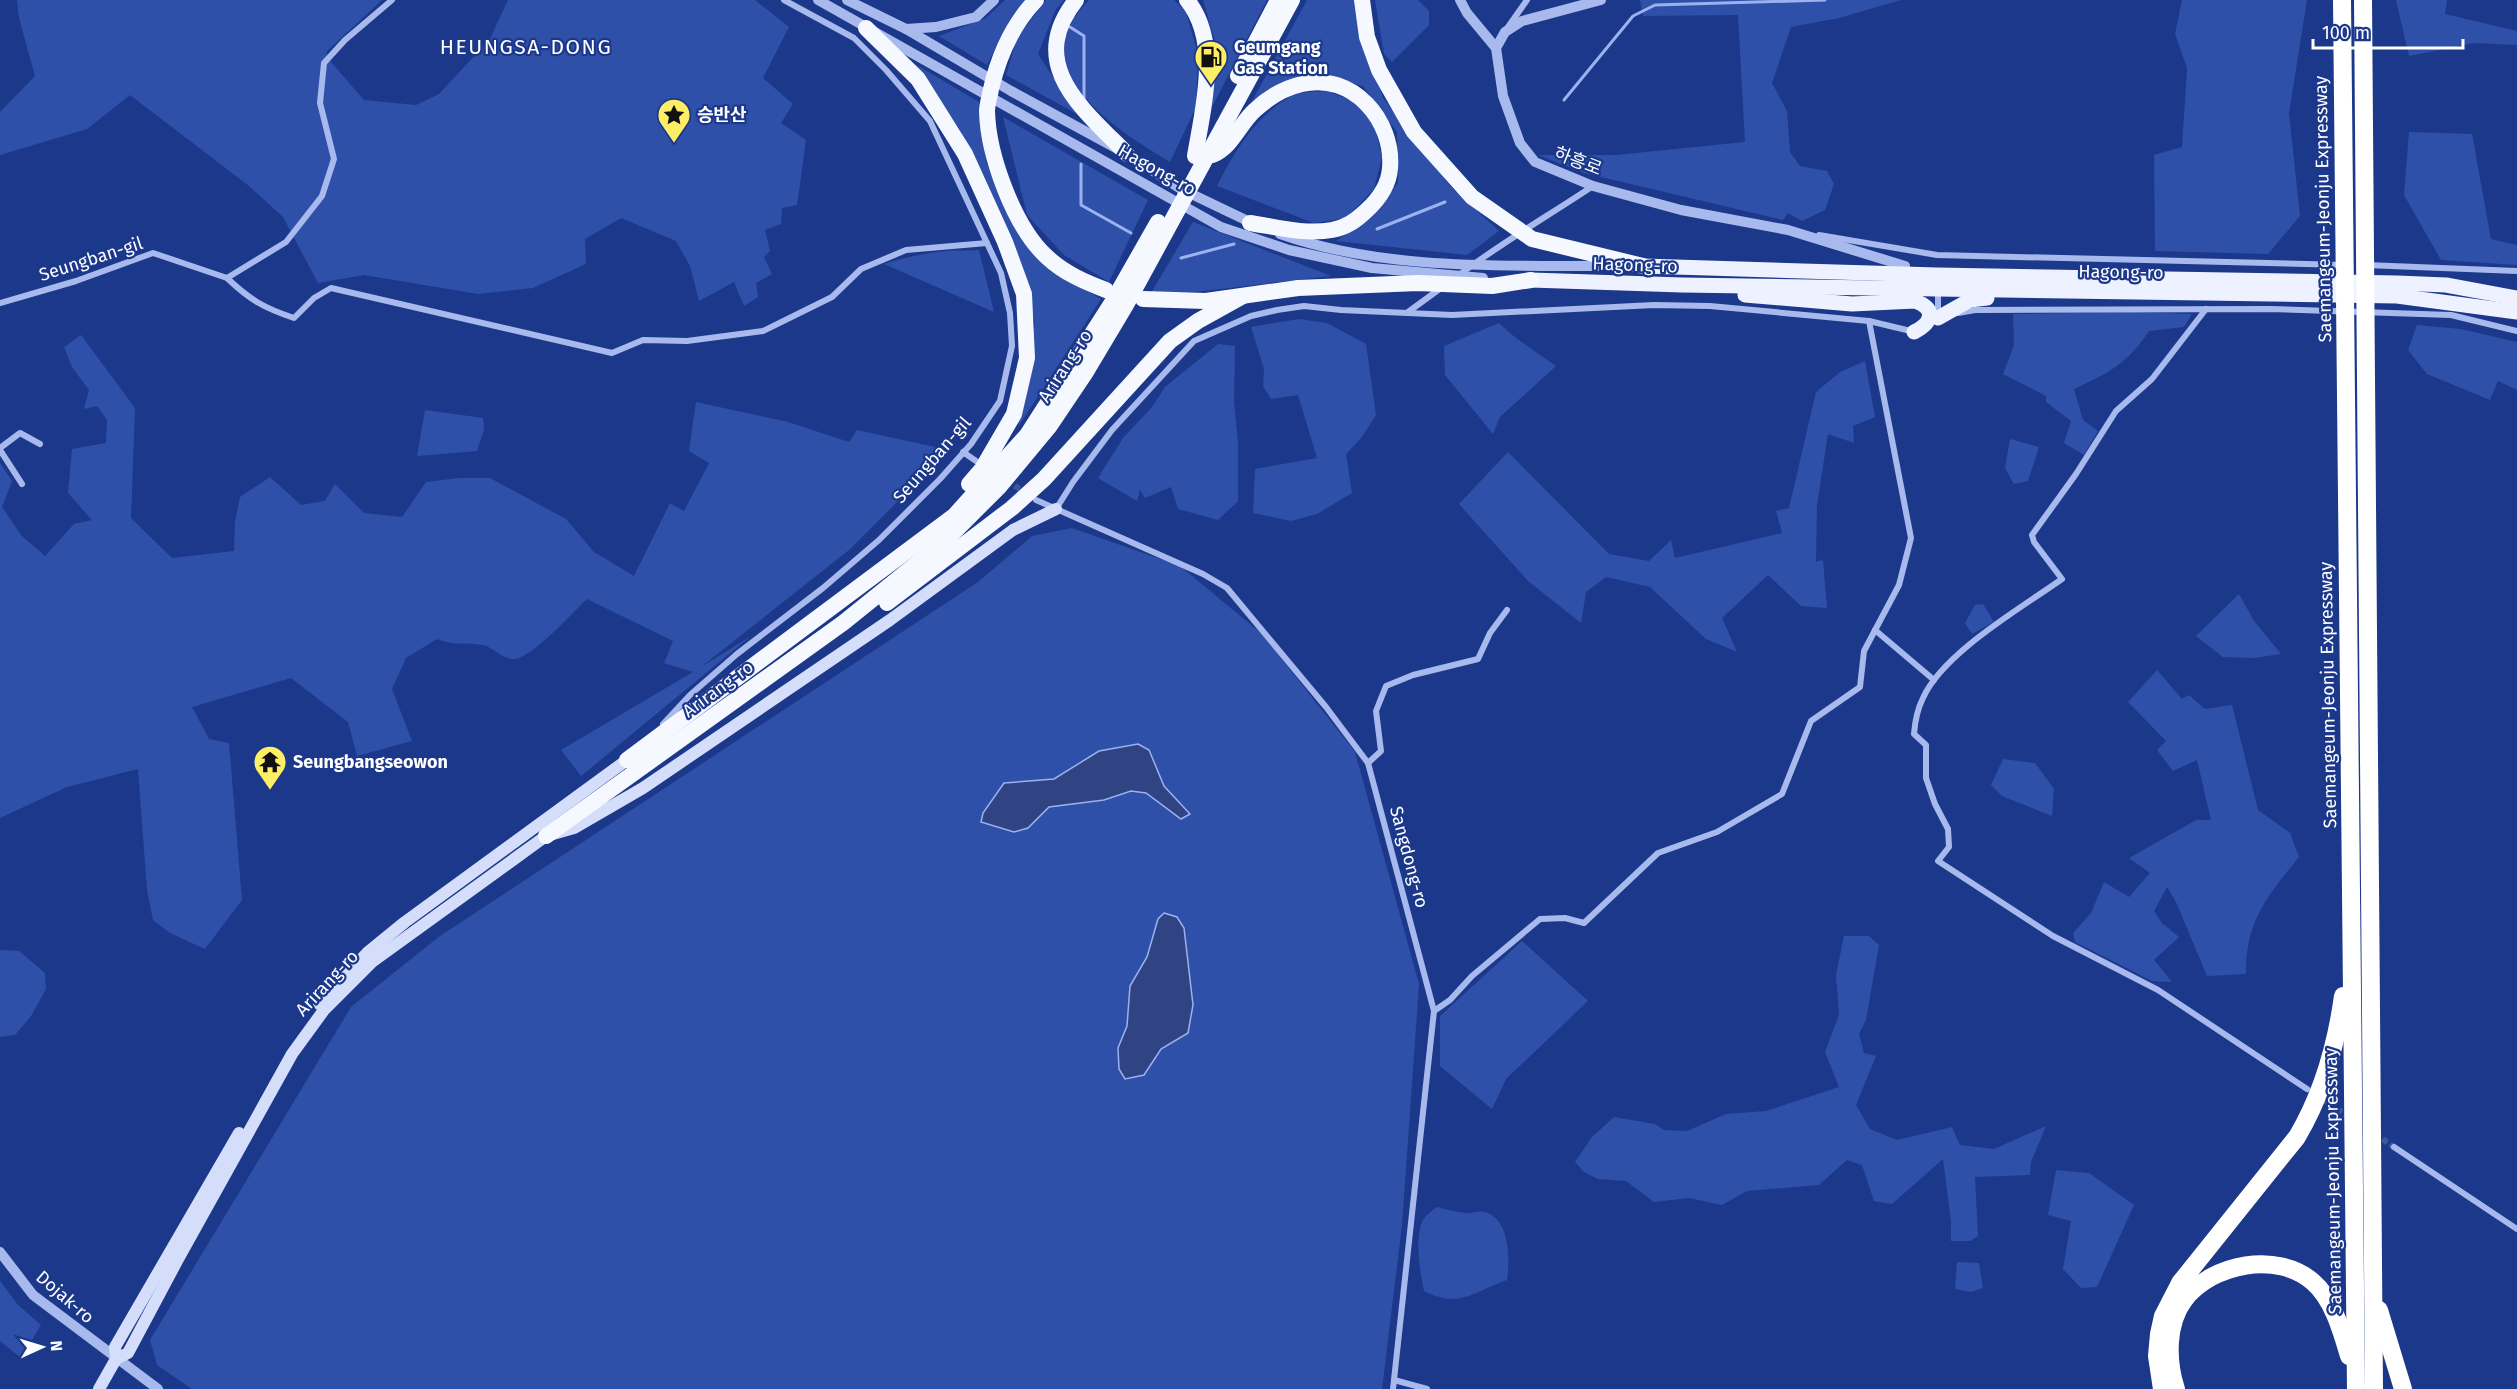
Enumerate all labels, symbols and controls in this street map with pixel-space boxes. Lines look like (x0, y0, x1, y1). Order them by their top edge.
scale bar (2313, 12, 2463, 50)
text: 100 m (2322, 22, 2370, 44)
district label: HEUNGSA-DONG (440, 34, 612, 60)
place label: Geumgang Gas Station (1234, 36, 1328, 79)
fuel station icon: Geumgang Gas Station (1193, 39, 1229, 86)
street label: Saemangeum-Jeonju Expressway (2310, 75, 2336, 342)
place icon: 승반산 (656, 97, 692, 144)
place label: 승반산 (697, 104, 747, 126)
street label: Hagong-ro (1114, 140, 1200, 200)
street label: 하흥로 (1551, 142, 1605, 180)
street label: Seungban-gil (36, 232, 146, 286)
street label: Hagong-ro (1592, 253, 1678, 277)
street label: Hagong-ro (2078, 260, 2164, 284)
street label: Arirang-ro (1033, 325, 1097, 407)
street label: Seungban-gil (888, 412, 976, 508)
street label: Saemangeum-Jeonju Expressway (2315, 561, 2341, 828)
street label: Arirang-ro (678, 656, 758, 722)
temple icon: Seungbangseowon (252, 744, 288, 791)
place label: Seungbangseowon (293, 751, 448, 773)
street label: Sangdong-ro (1385, 804, 1433, 910)
street label: Arirang-ro (291, 945, 363, 1021)
street label: Saemangeum-Jeonju Expressway (2320, 1047, 2346, 1314)
street label: Dojak-ro (31, 1266, 99, 1328)
north arrow (12, 1317, 72, 1377)
text: N (47, 1340, 66, 1352)

